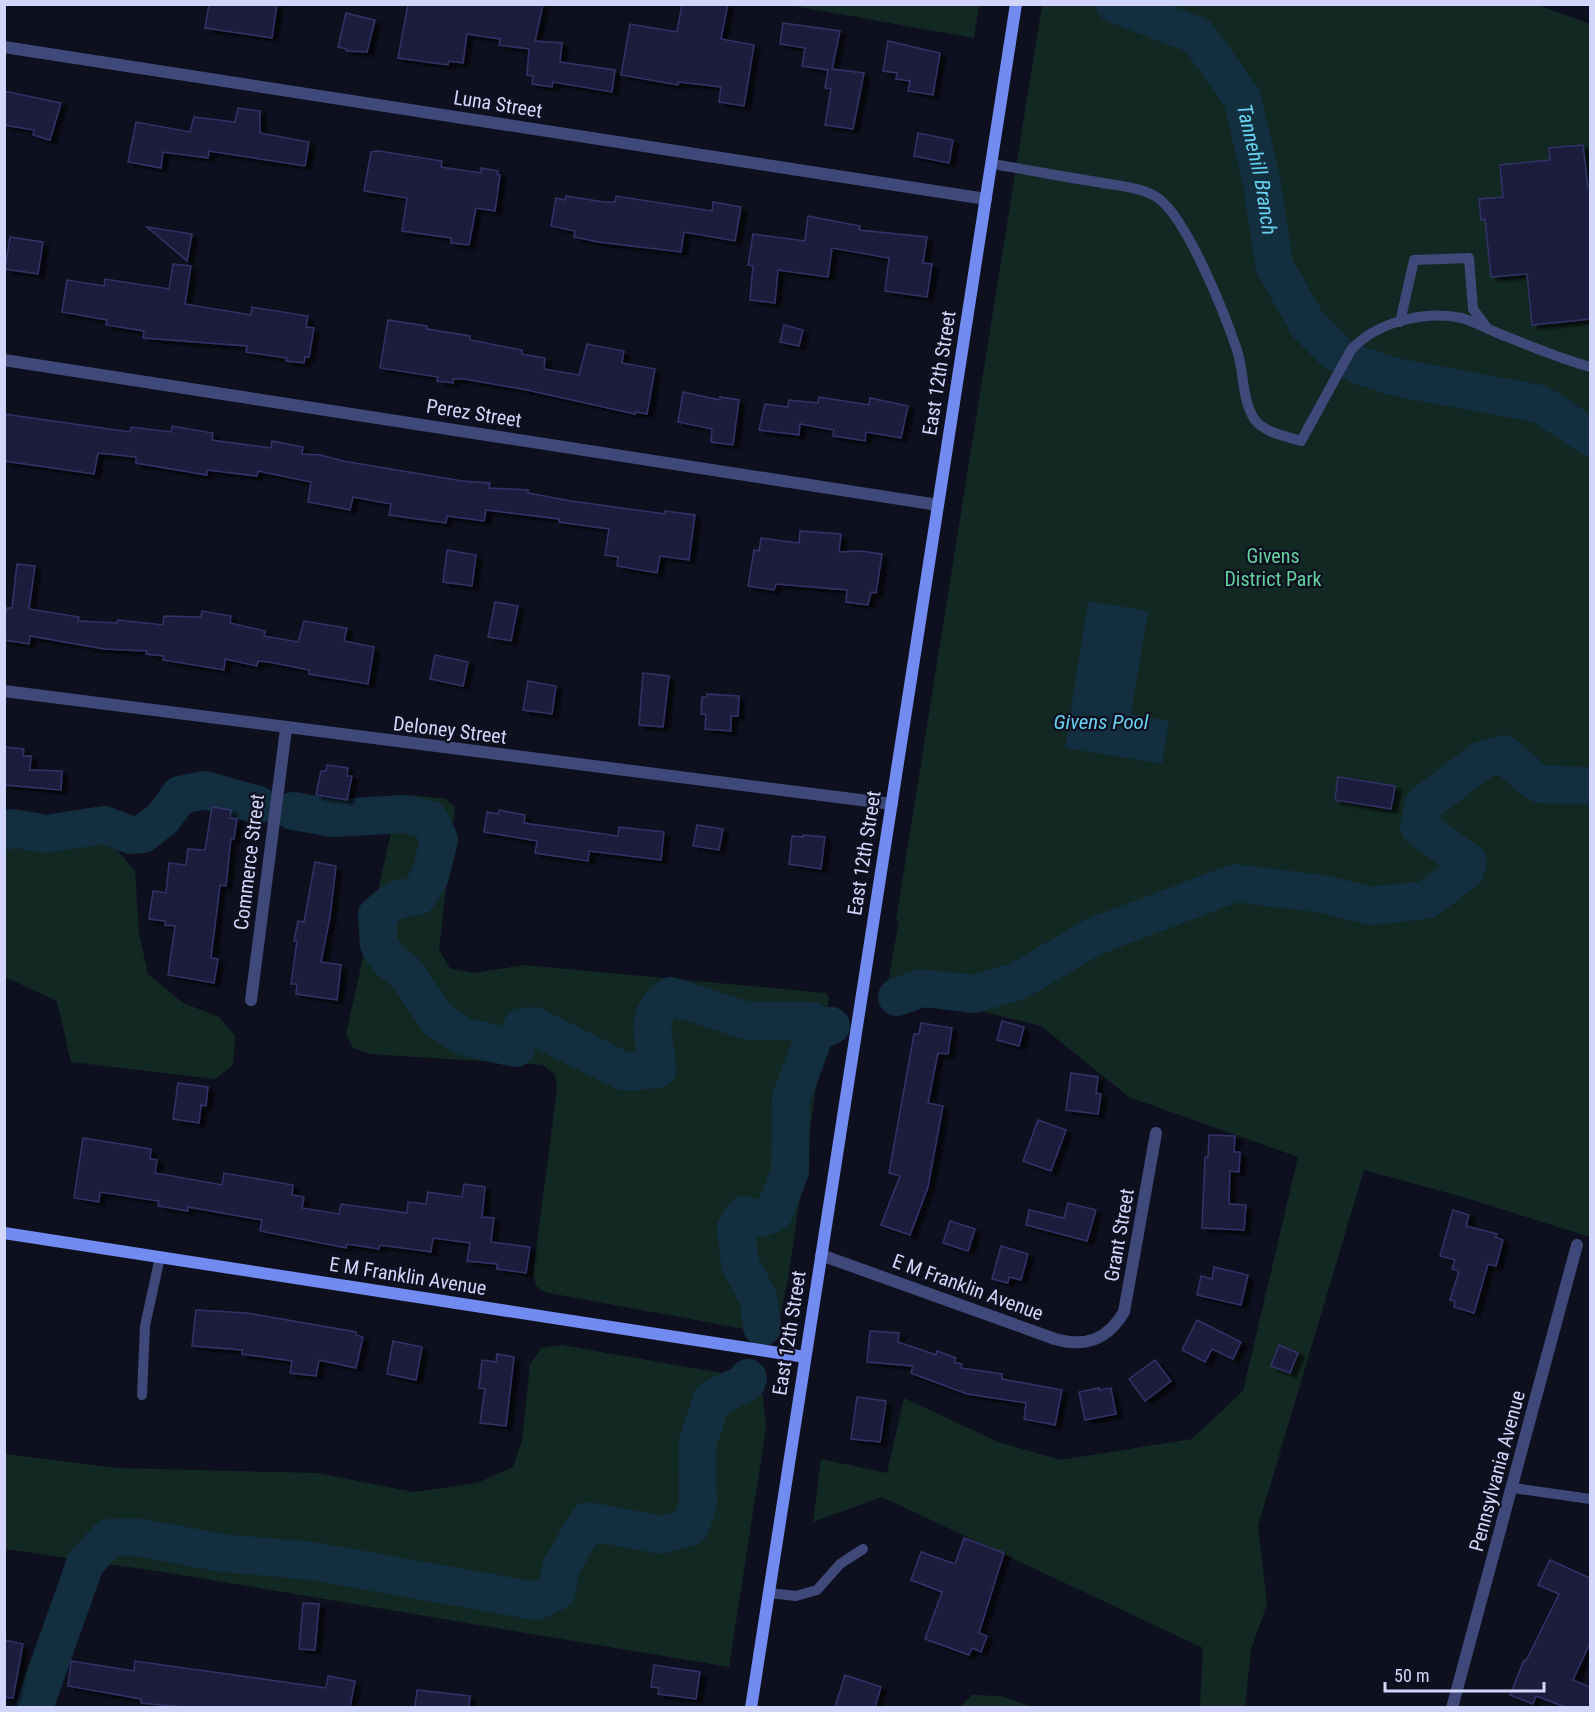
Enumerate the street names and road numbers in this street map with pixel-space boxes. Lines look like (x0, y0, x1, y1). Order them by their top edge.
street label: Luna Street (452, 85, 544, 123)
street label: East 12th Street (917, 309, 961, 437)
street label: Perez Street (425, 394, 523, 432)
street label: Deloney Street (392, 711, 508, 749)
street label: East 12th Street (842, 789, 886, 917)
street label: Commerce Street (229, 793, 269, 931)
street label: Grant Street (1099, 1186, 1139, 1283)
street label: E M Franklin Avenue (889, 1249, 1047, 1325)
street label: E M Franklin Avenue (328, 1252, 488, 1300)
street label: East 12th Street (767, 1269, 811, 1397)
street label: Pennsylvania Avenue (1464, 1388, 1530, 1554)

